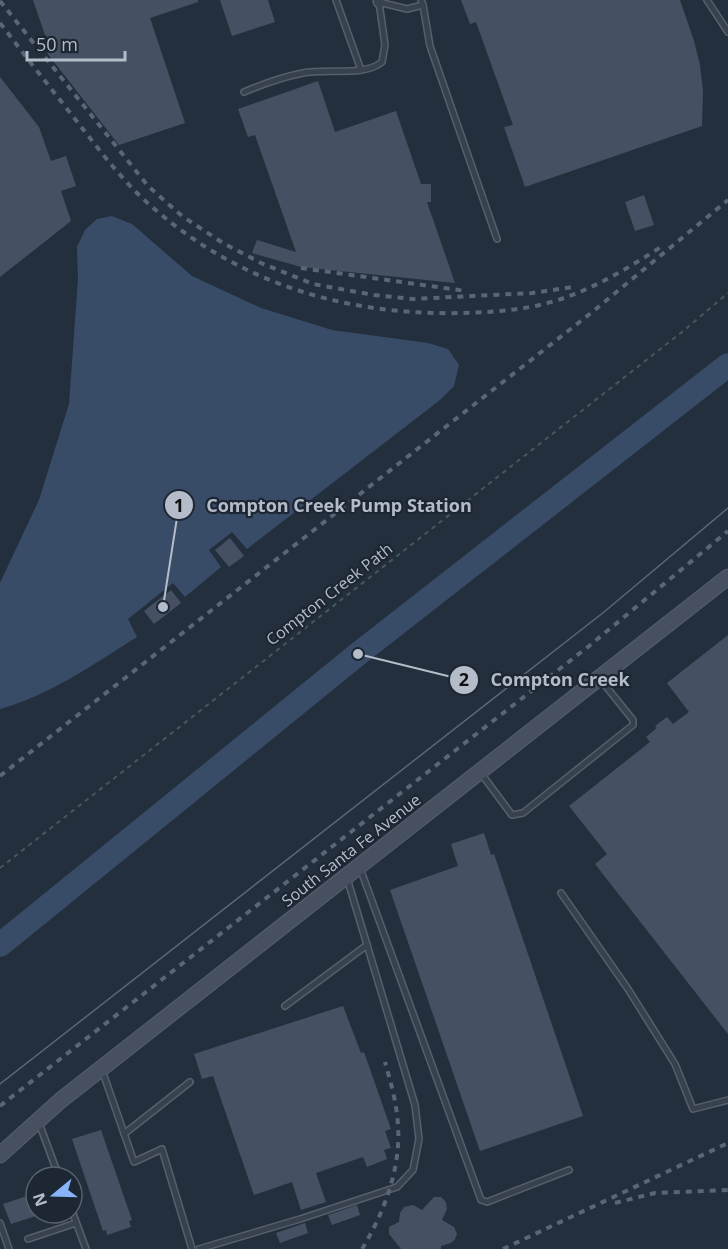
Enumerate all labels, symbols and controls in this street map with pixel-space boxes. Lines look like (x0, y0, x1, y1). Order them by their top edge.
scale bar (27, 24, 124, 62)
text: 50 m (36, 32, 78, 56)
callout: Compton Creek Pump Station (164, 487, 484, 523)
text: 1 (174, 493, 184, 517)
text: Compton Creek Pump Station (206, 493, 472, 517)
street label: Compton Creek Path (261, 538, 397, 650)
callout: Compton Creek (449, 662, 642, 698)
text: 2 (459, 667, 469, 691)
text: Compton Creek (490, 667, 630, 691)
street label: South Santa Fe Avenue (277, 789, 425, 911)
north arrow (24, 1165, 84, 1225)
text: N (27, 1190, 52, 1210)

